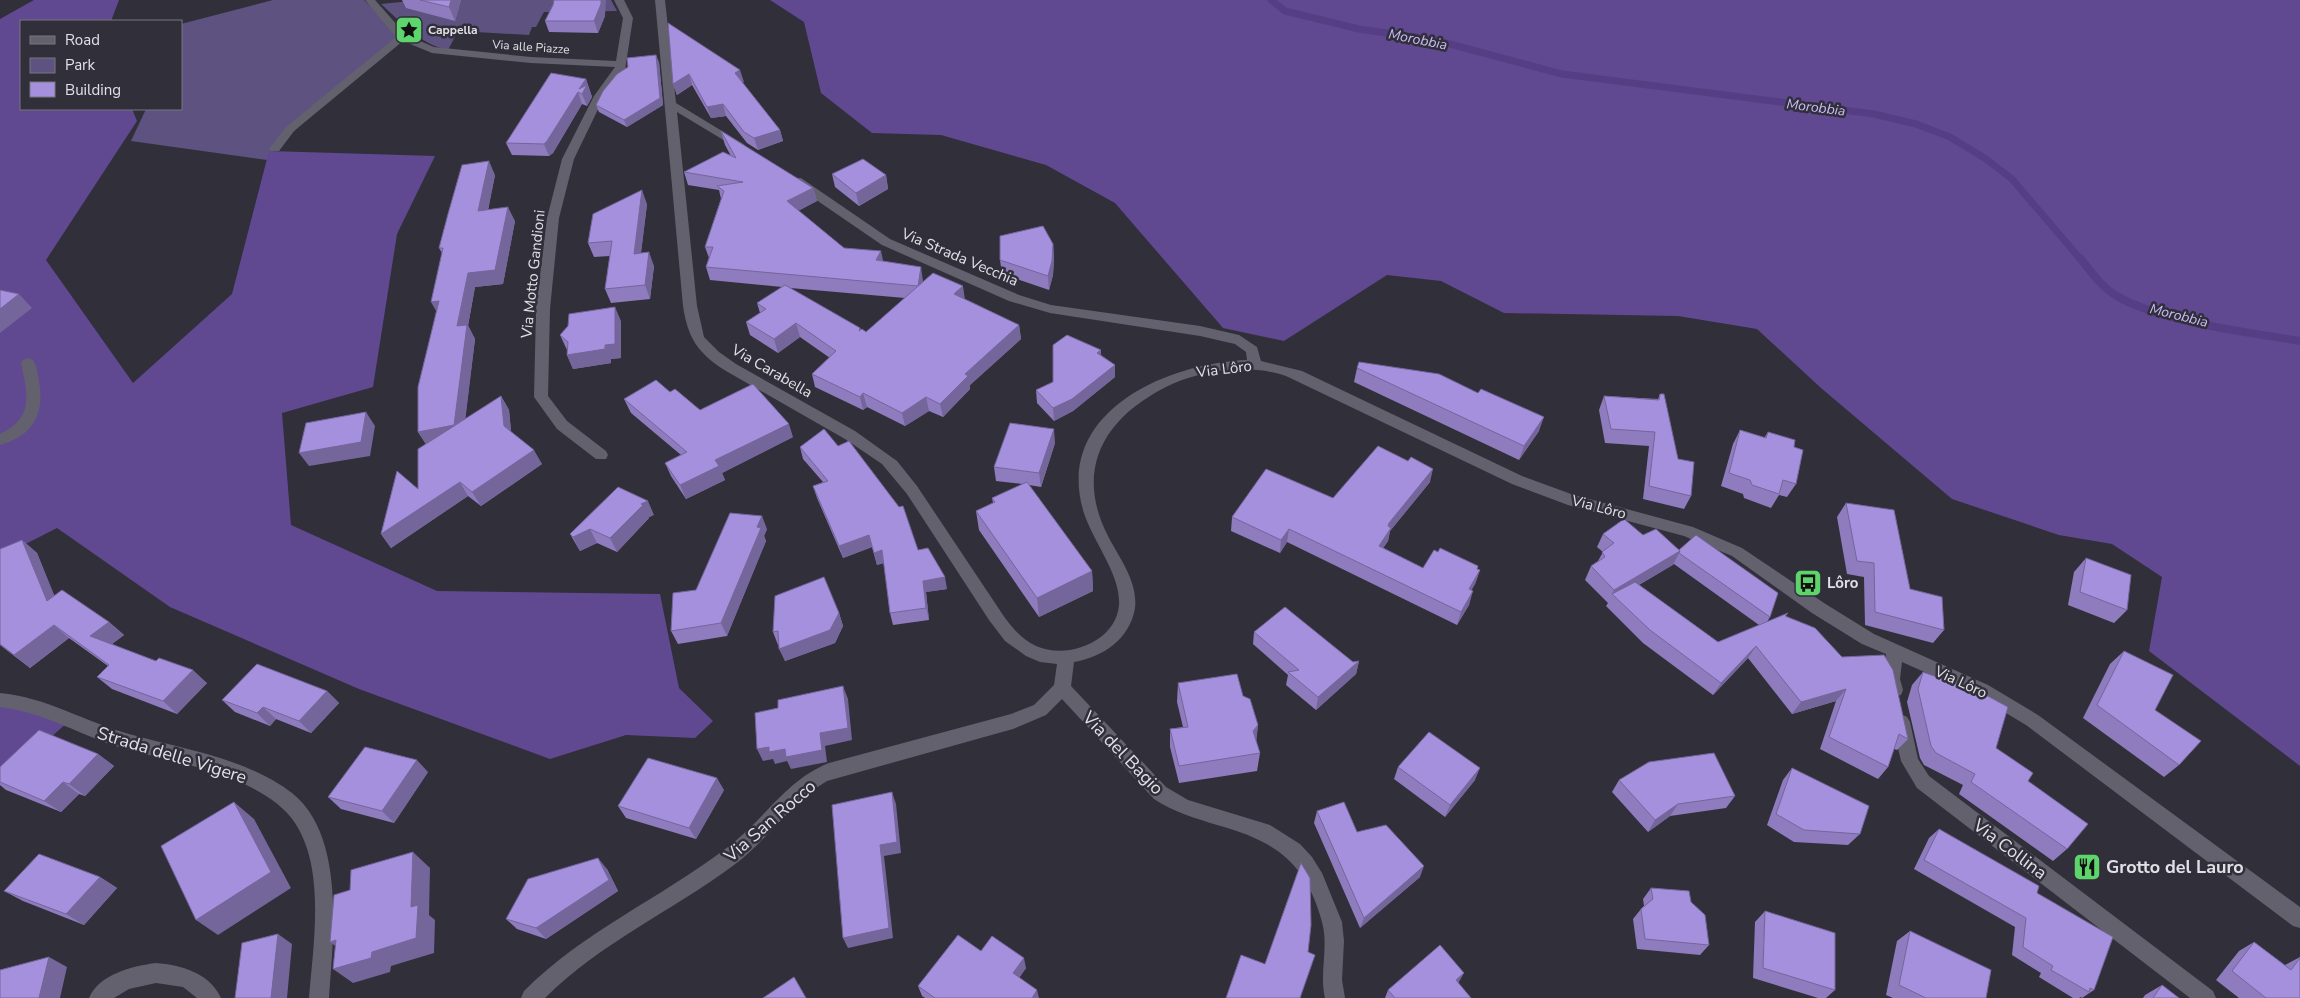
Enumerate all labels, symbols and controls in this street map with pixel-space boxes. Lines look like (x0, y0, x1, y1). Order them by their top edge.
place icon: Cappella (394, 15, 424, 45)
legend (20, 20, 182, 110)
place label: Cappella (428, 22, 478, 38)
water label: Morobbia (1387, 24, 1449, 54)
text: Road (65, 30, 100, 50)
street label: Via alle Piazze (491, 36, 570, 58)
text: Park (65, 55, 95, 75)
text: Building (65, 80, 121, 100)
water label: Morobbia (1785, 94, 1847, 121)
street label: Via Motto Gandioni (516, 209, 550, 340)
street label: Via Strada Vecchia (898, 223, 1021, 291)
water label: Morobbia (2148, 299, 2210, 332)
street label: Via Carabella (727, 339, 816, 402)
street label: Via Lôro (1194, 356, 1253, 382)
street label: Via Lôro (1569, 490, 1628, 524)
bus stop icon: Lôro (1793, 568, 1823, 598)
place label: Lôro (1827, 573, 1859, 593)
street label: Via Lôro (1931, 661, 1990, 703)
street label: Via del Bagio (1076, 705, 1169, 800)
street label: Strada delle Vigere (94, 721, 250, 789)
street label: Via San Rocco (718, 774, 821, 868)
street label: Via Collina (1967, 813, 2052, 885)
restaurant icon: Grotto del Lauro (2072, 852, 2102, 882)
place label: Grotto del Lauro (2106, 855, 2244, 879)

